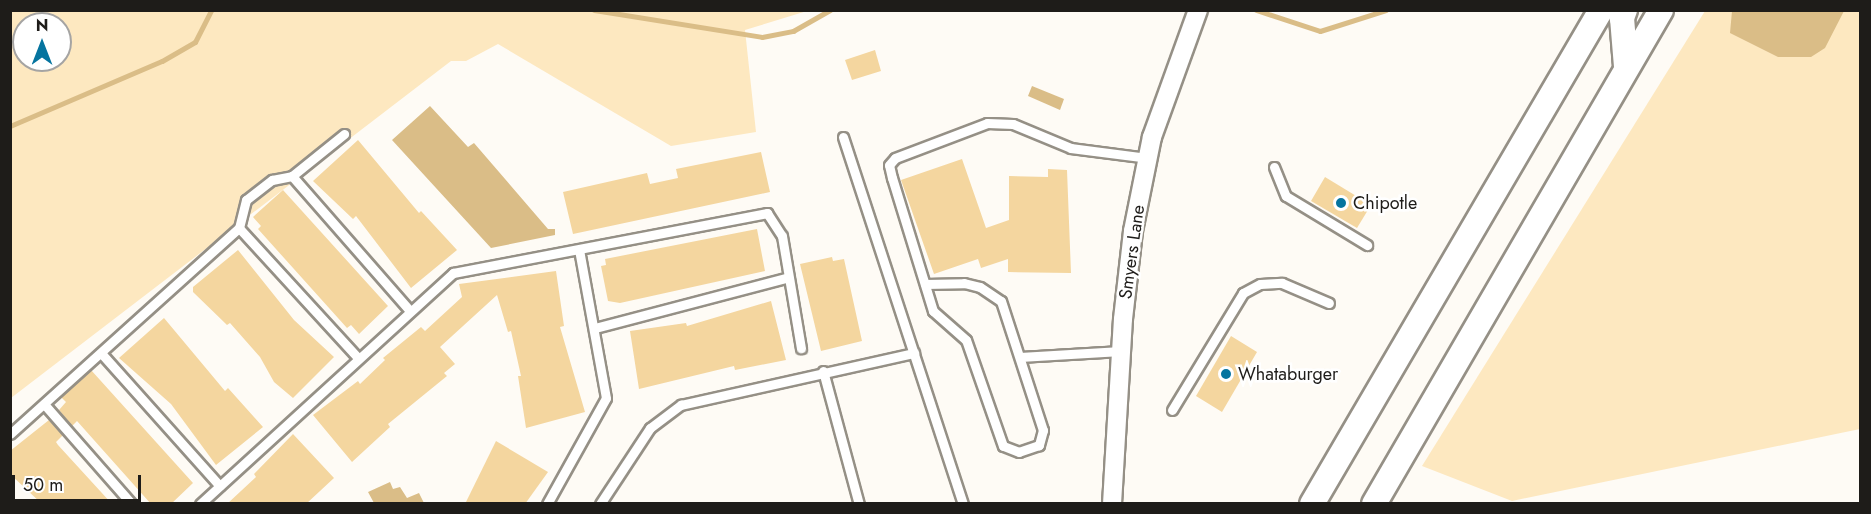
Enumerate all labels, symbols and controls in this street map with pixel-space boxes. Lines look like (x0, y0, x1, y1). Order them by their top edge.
north arrow (12, 12, 72, 72)
text: N (36, 14, 48, 37)
place label: Chipotle (1353, 192, 1417, 214)
marker: Chipotle (1334, 196, 1348, 210)
street label: Smyers Lane (1115, 203, 1149, 301)
place label: Whataburger (1238, 363, 1338, 385)
marker: Whataburger (1219, 367, 1233, 381)
scale bar (15, 463, 144, 501)
text: 50 m (23, 472, 63, 498)

